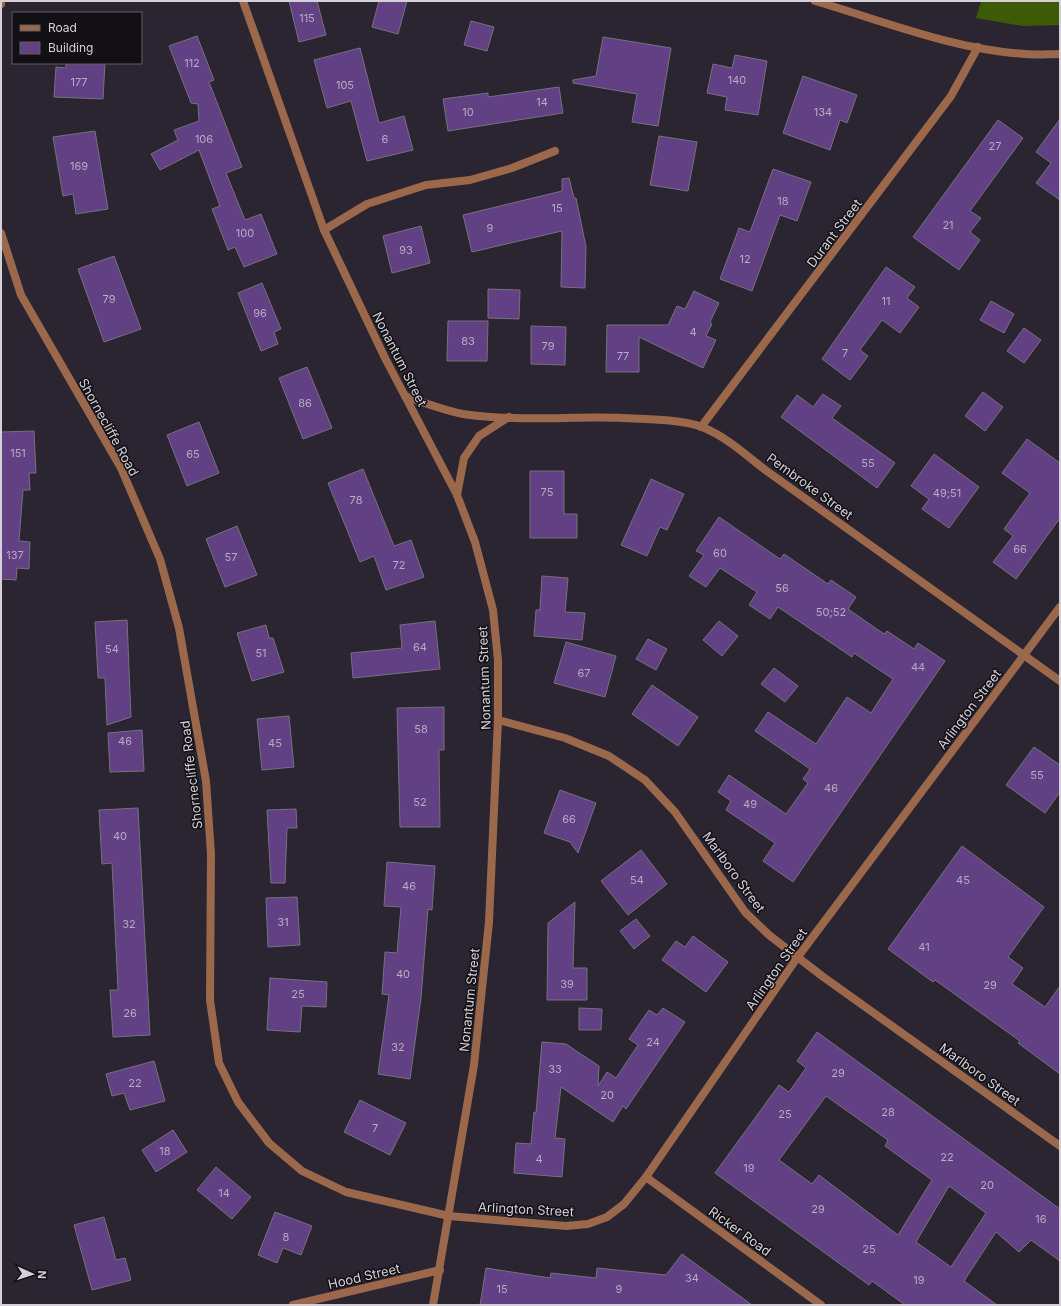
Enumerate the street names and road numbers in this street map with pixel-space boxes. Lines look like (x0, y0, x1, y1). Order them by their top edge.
street label: Durant Street (803, 196, 865, 270)
street label: Nonantum Street (369, 309, 431, 409)
street label: Shornecliffe Road (76, 375, 142, 479)
street label: Pembroke Street (764, 449, 856, 523)
street label: Nonantum Street (474, 626, 494, 730)
street label: Arlington Street (934, 666, 1004, 752)
street label: Shornecliffe Road (176, 720, 206, 830)
street label: Marlboro Street (699, 829, 769, 915)
street label: Arlington Street (742, 925, 810, 1013)
street label: Nonantum Street (456, 947, 482, 1053)
street label: Marlboro Street (937, 1039, 1023, 1109)
street label: Arlington Street (478, 1198, 574, 1220)
street label: Ricker Road (706, 1203, 774, 1259)
street label: Hood Street (326, 1260, 402, 1292)

